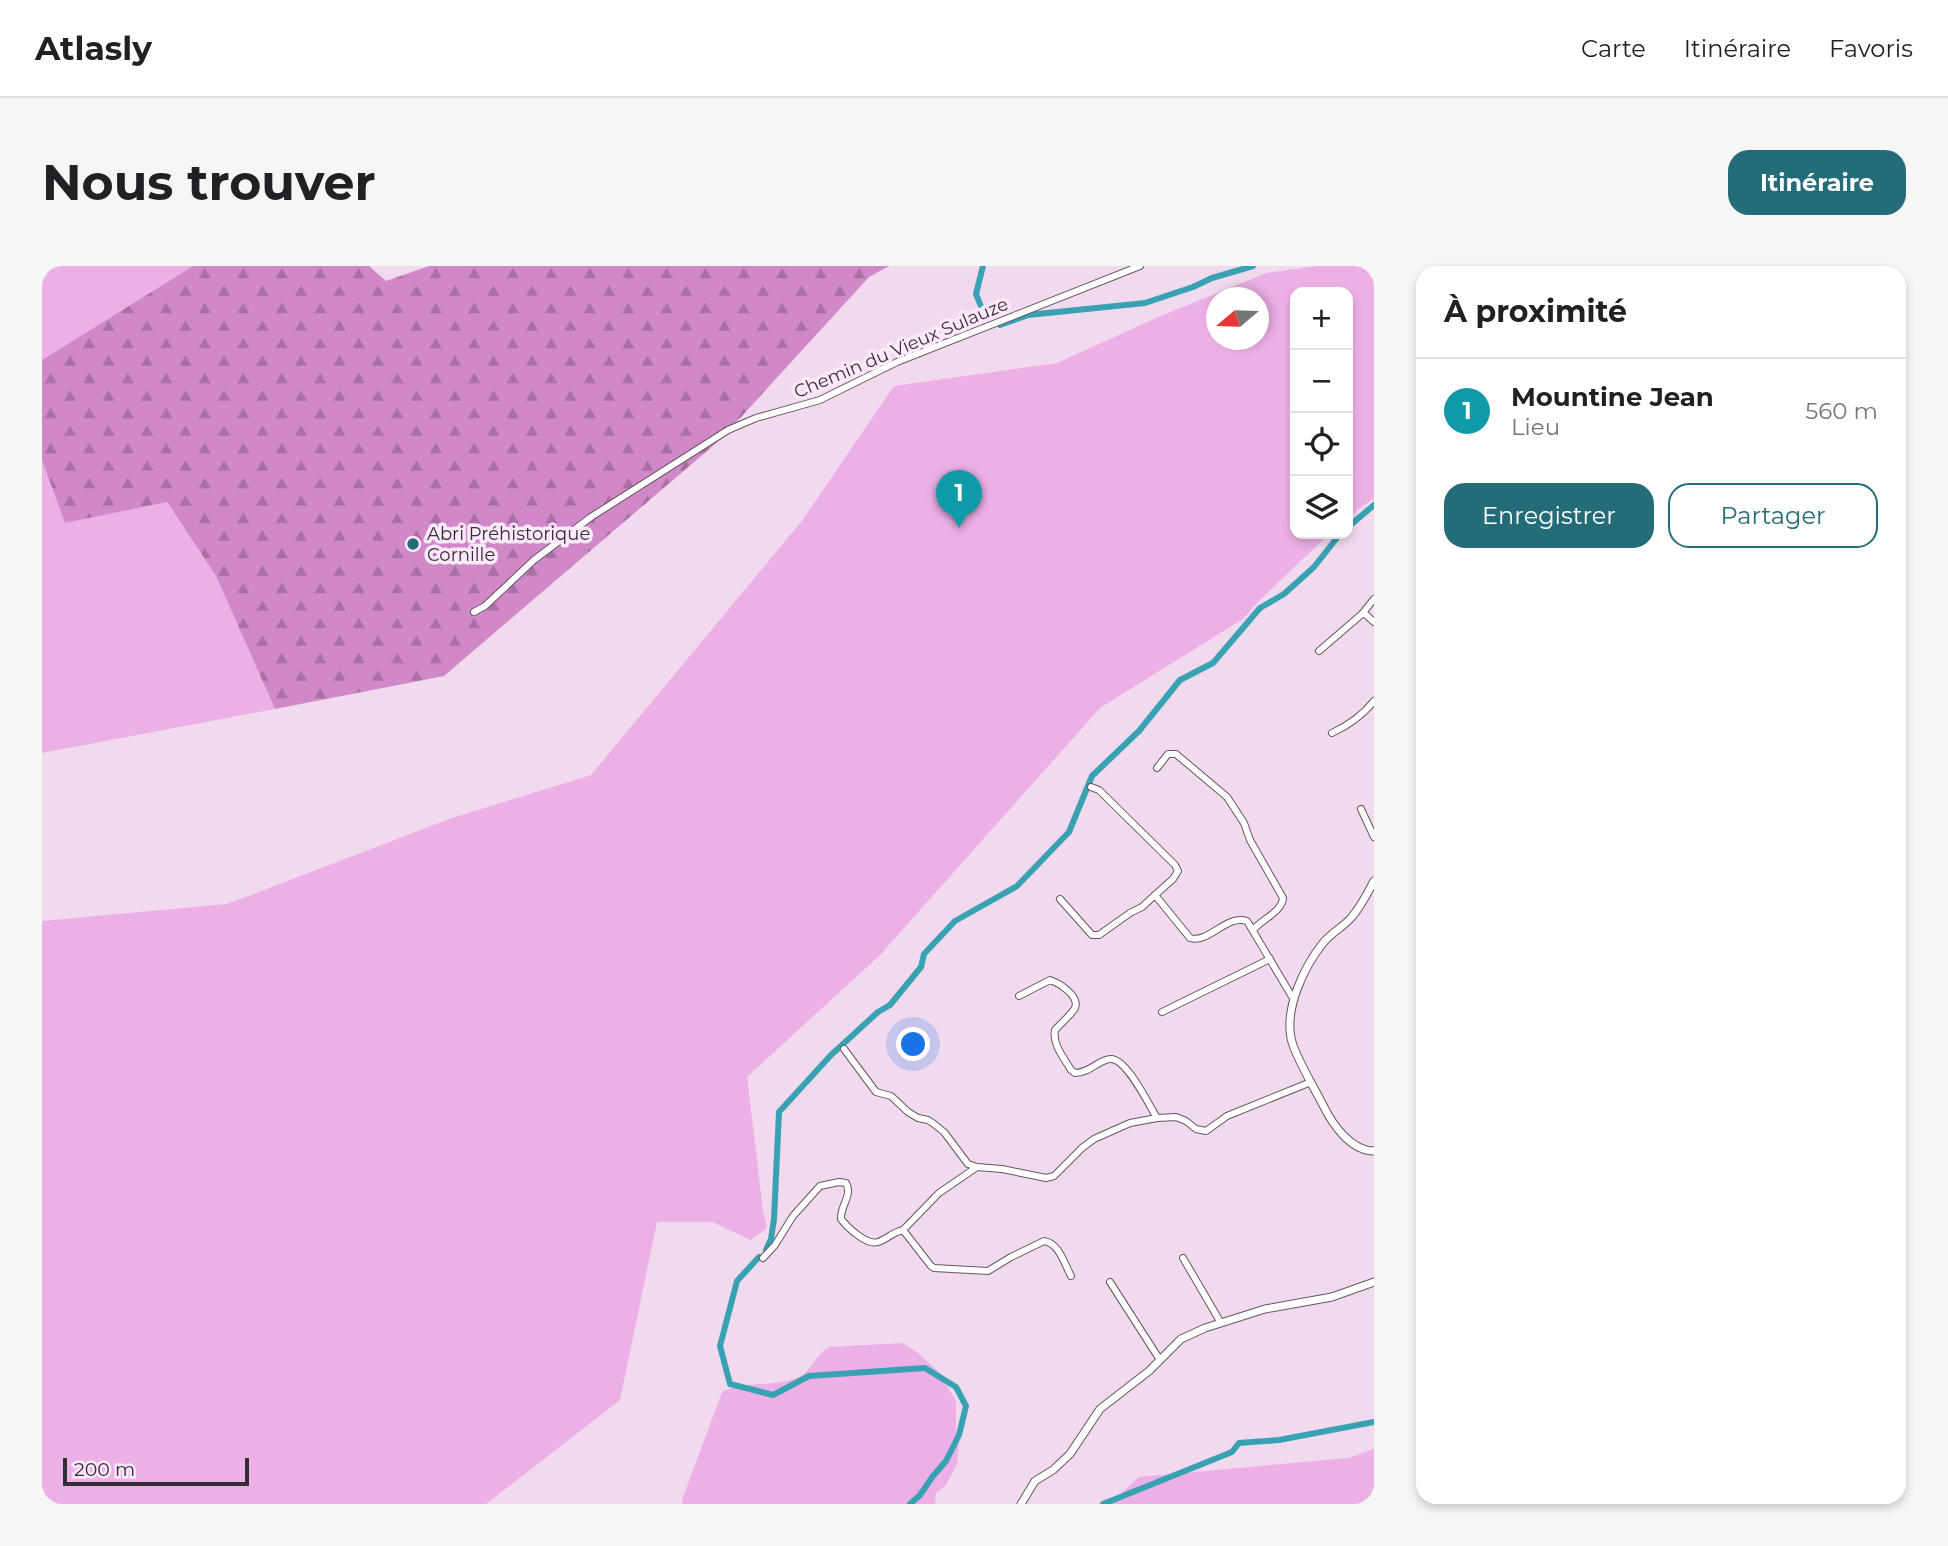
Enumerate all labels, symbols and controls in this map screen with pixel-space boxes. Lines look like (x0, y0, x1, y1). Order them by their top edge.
text: Atlasly (35, 28, 152, 68)
text: Carte (1581, 34, 1646, 63)
text: Itinéraire (1684, 34, 1791, 63)
text: Favoris (1829, 34, 1913, 63)
button: Itinéraire (1728, 150, 1906, 215)
text: Nous trouver (42, 153, 376, 212)
north arrow (1206, 287, 1269, 350)
map controls (1290, 287, 1353, 539)
button: + (1290, 287, 1353, 350)
street label: Chemin du Vieux Sulauze (791, 293, 1012, 403)
text: À proximité (1444, 293, 1627, 330)
button: − (1290, 350, 1353, 413)
text: Mountine Jean (1511, 381, 1714, 413)
text: 1 (1462, 397, 1472, 425)
text: 560 m (1805, 397, 1878, 425)
button: locate (1290, 413, 1353, 476)
text: Lieu (1511, 413, 1560, 441)
pin: 1 (936, 470, 982, 528)
button: layers (1290, 476, 1353, 539)
button: Enregistrer (1444, 483, 1654, 548)
button: Partager (1668, 483, 1878, 548)
place label: Abri Préhistorique Cornille (427, 523, 590, 566)
marker: Abri Préhistorique Cornille (405, 536, 421, 552)
your location (896, 1027, 930, 1061)
scale bar (63, 1455, 248, 1487)
text: 200 m (74, 1458, 135, 1481)

